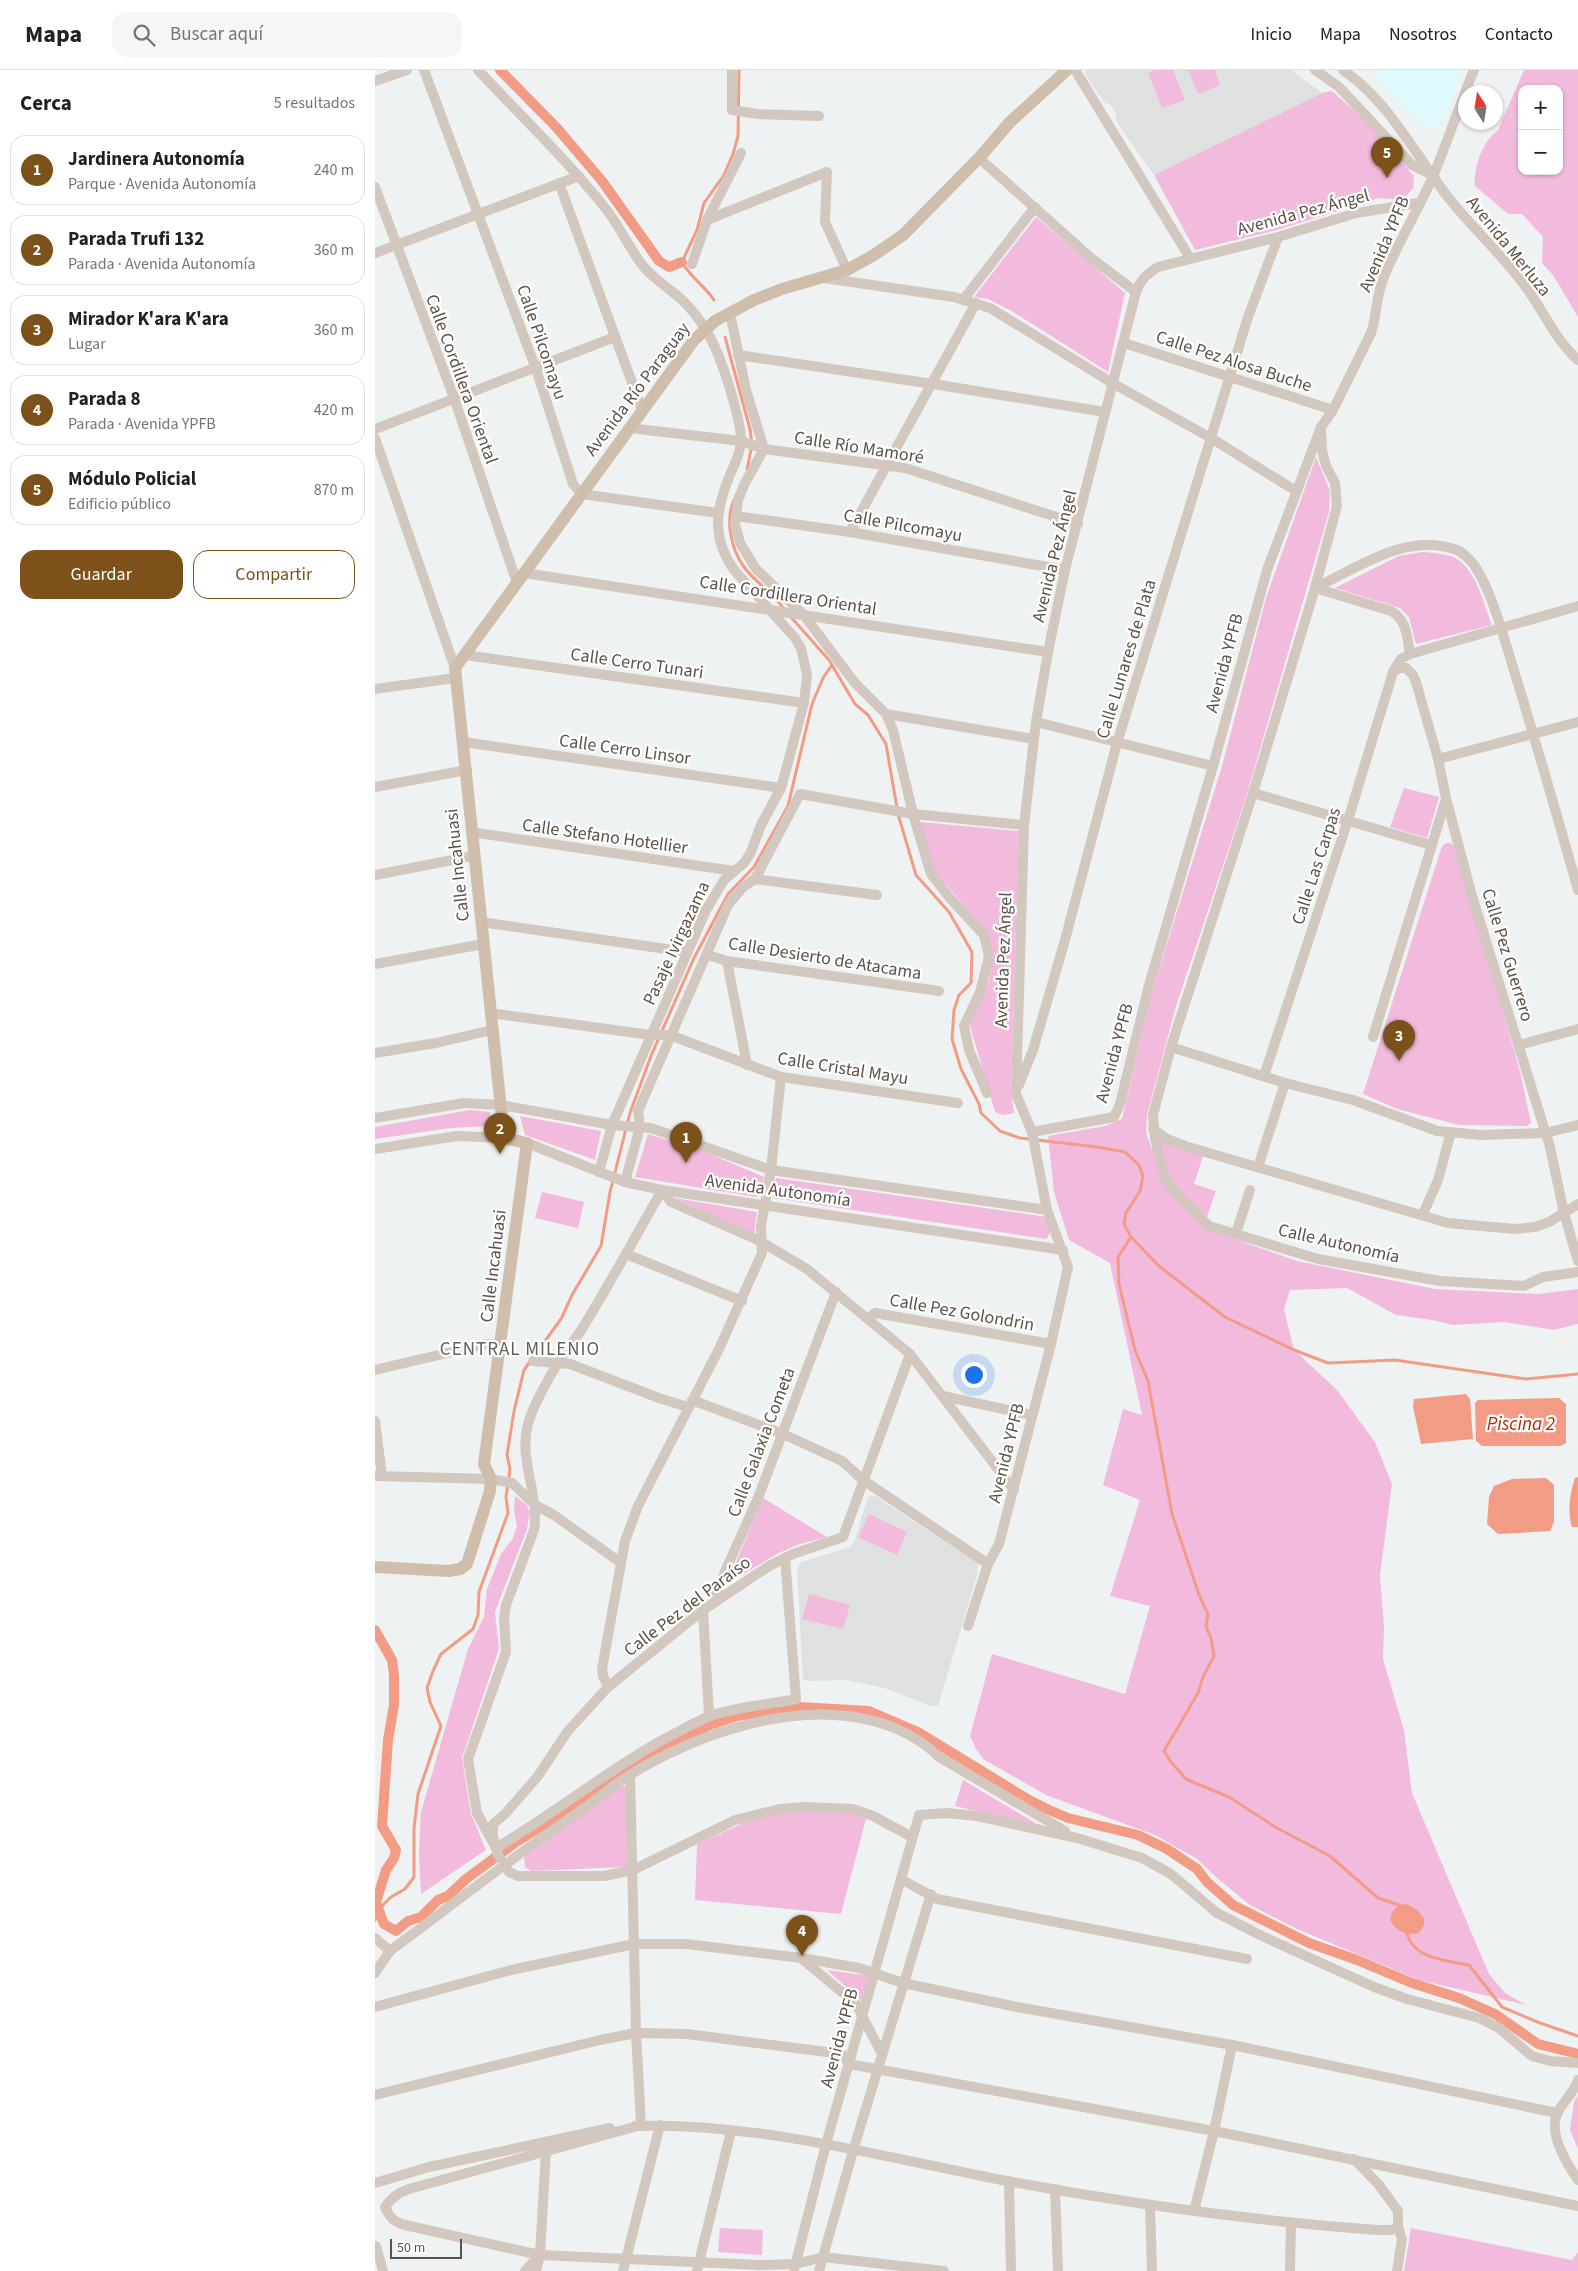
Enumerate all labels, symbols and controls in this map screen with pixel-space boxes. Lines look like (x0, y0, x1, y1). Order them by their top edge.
search box (112, 12, 462, 57)
text: Mapa (25, 17, 82, 52)
icon: search (130, 21, 158, 49)
text: Buscar aquí (170, 21, 263, 48)
text: Inicio (1251, 22, 1292, 47)
text: Mapa (1320, 22, 1361, 47)
text: Nosotros (1389, 22, 1457, 47)
text: Contacto (1485, 22, 1553, 47)
north arrow (1458, 85, 1503, 130)
map controls (1518, 85, 1563, 175)
button: + (1518, 85, 1563, 130)
text: Cerca (20, 88, 72, 118)
text: 5 resultados (274, 92, 355, 114)
button: − (1518, 130, 1563, 175)
pin: 5 (1371, 137, 1403, 178)
text: Jardinera Autonomía (68, 146, 245, 173)
text: 1 (33, 159, 41, 181)
text: 240 m (314, 159, 354, 181)
text: Parque · Avenida Autonomía (68, 173, 256, 195)
street label: Avenida Pez Ángel (1234, 183, 1372, 242)
street label: Avenida Merluza (1460, 191, 1557, 302)
street label: Avenida YPFB (1353, 192, 1416, 296)
text: Parada Trufi 132 (68, 226, 204, 253)
text: 2 (33, 239, 41, 261)
text: 360 m (314, 239, 354, 261)
text: Parada · Avenida Autonomía (68, 253, 256, 275)
street label: Calle Pilcomayu (510, 281, 573, 403)
street label: Calle Cordillera Oriental (419, 291, 504, 468)
text: Mirador K'ara K'ara (68, 306, 229, 333)
street label: Avenida Río Paraguay (579, 317, 696, 461)
text: 3 (33, 319, 41, 341)
text: 360 m (314, 319, 354, 341)
street label: Calle Pez Alosa Buche (1153, 324, 1315, 399)
text: Lugar (68, 333, 106, 355)
text: Parada 8 (68, 386, 140, 413)
text: 4 (33, 399, 41, 421)
text: 420 m (314, 399, 354, 421)
text: Parada · Avenida YPFB (68, 413, 216, 435)
street label: Calle Río Mamoré (792, 425, 926, 470)
text: Módulo Policial (68, 466, 196, 493)
text: 5 (33, 479, 41, 501)
text: 870 m (314, 479, 354, 501)
street label: Avenida Pez Ángel (1026, 487, 1083, 625)
text: Edificio público (68, 493, 171, 515)
street label: Calle Pilcomayu (842, 503, 964, 548)
button: Guardar (20, 550, 183, 599)
button: Compartir (193, 550, 355, 599)
street label: Calle Cordillera Oriental (698, 569, 878, 622)
street label: Calle Lunares de Plata (1090, 576, 1163, 742)
street label: Avenida YPFB (1199, 611, 1250, 716)
street label: Calle Cerro Tunari (569, 642, 705, 685)
street label: Calle Cerro Linsor (558, 728, 693, 771)
street label: Calle Las Carpas (1286, 804, 1347, 928)
street label: Calle Incahuasi (439, 807, 476, 923)
street label: Calle Stefano Hotellier (521, 813, 690, 861)
street label: Pasaje Ivirgazama (637, 877, 716, 1009)
street label: Calle Pez Guerrero (1475, 886, 1540, 1025)
street label: Avenida Pez Ángel (989, 892, 1018, 1028)
street label: Calle Desierto de Atacama (727, 931, 923, 986)
street label: Avenida YPFB (1089, 1001, 1140, 1106)
pin: 3 (1383, 1020, 1415, 1061)
street label: Calle Cristal Mayu (776, 1046, 910, 1091)
pin: 2 (484, 1113, 516, 1154)
pin: 1 (670, 1122, 702, 1163)
street label: Avenida Autonomía (703, 1168, 852, 1213)
street label: Calle Incahuasi (474, 1208, 513, 1324)
street label: Calle Autonomía (1276, 1217, 1402, 1270)
street label: Calle Pez Golondrin (888, 1287, 1036, 1338)
district label: CENTRAL MILENIO (440, 1336, 600, 1363)
your location (961, 1362, 987, 1388)
street label: Calle Galaxia Cometa (721, 1364, 802, 1521)
street label: Avenida YPFB (982, 1401, 1031, 1506)
water label: Piscina 2 (1487, 1411, 1555, 1438)
street label: Calle Pez del Paraíso (619, 1550, 756, 1662)
pin: 4 (786, 1915, 818, 1956)
street label: Avenida YPFB (814, 1986, 865, 2091)
scale bar (390, 2236, 463, 2259)
text: 50 m (397, 2238, 425, 2258)

